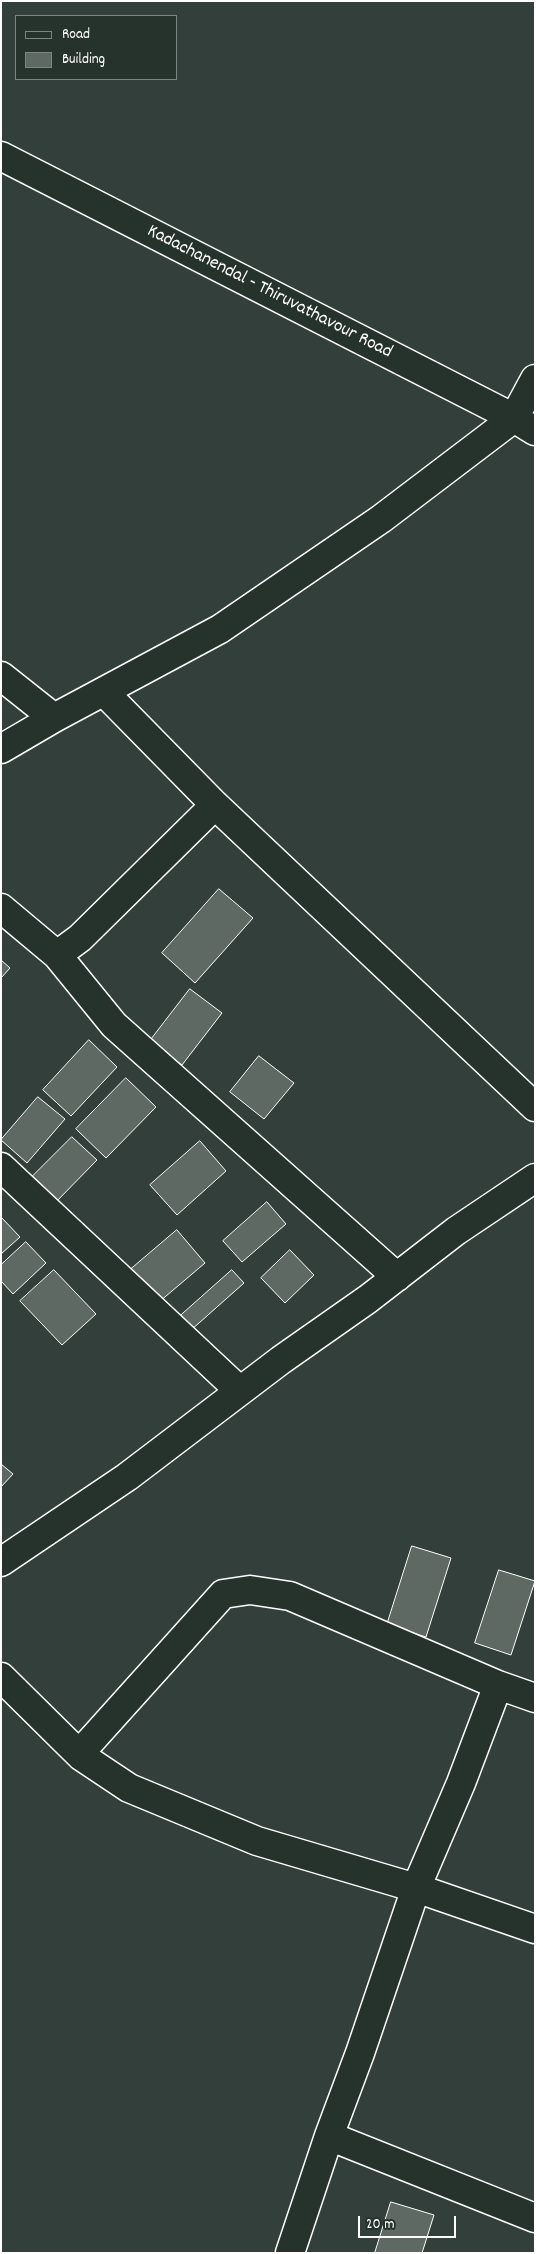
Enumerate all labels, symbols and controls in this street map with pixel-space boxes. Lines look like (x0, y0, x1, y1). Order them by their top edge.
legend (15, 15, 178, 80)
text: Road (62, 24, 90, 46)
text: Building (62, 49, 105, 71)
street label: Kadachanendal - Thiruvathavour Road (143, 221, 395, 365)
scale bar (361, 2206, 458, 2238)
text: 20 m (366, 2214, 394, 2236)

